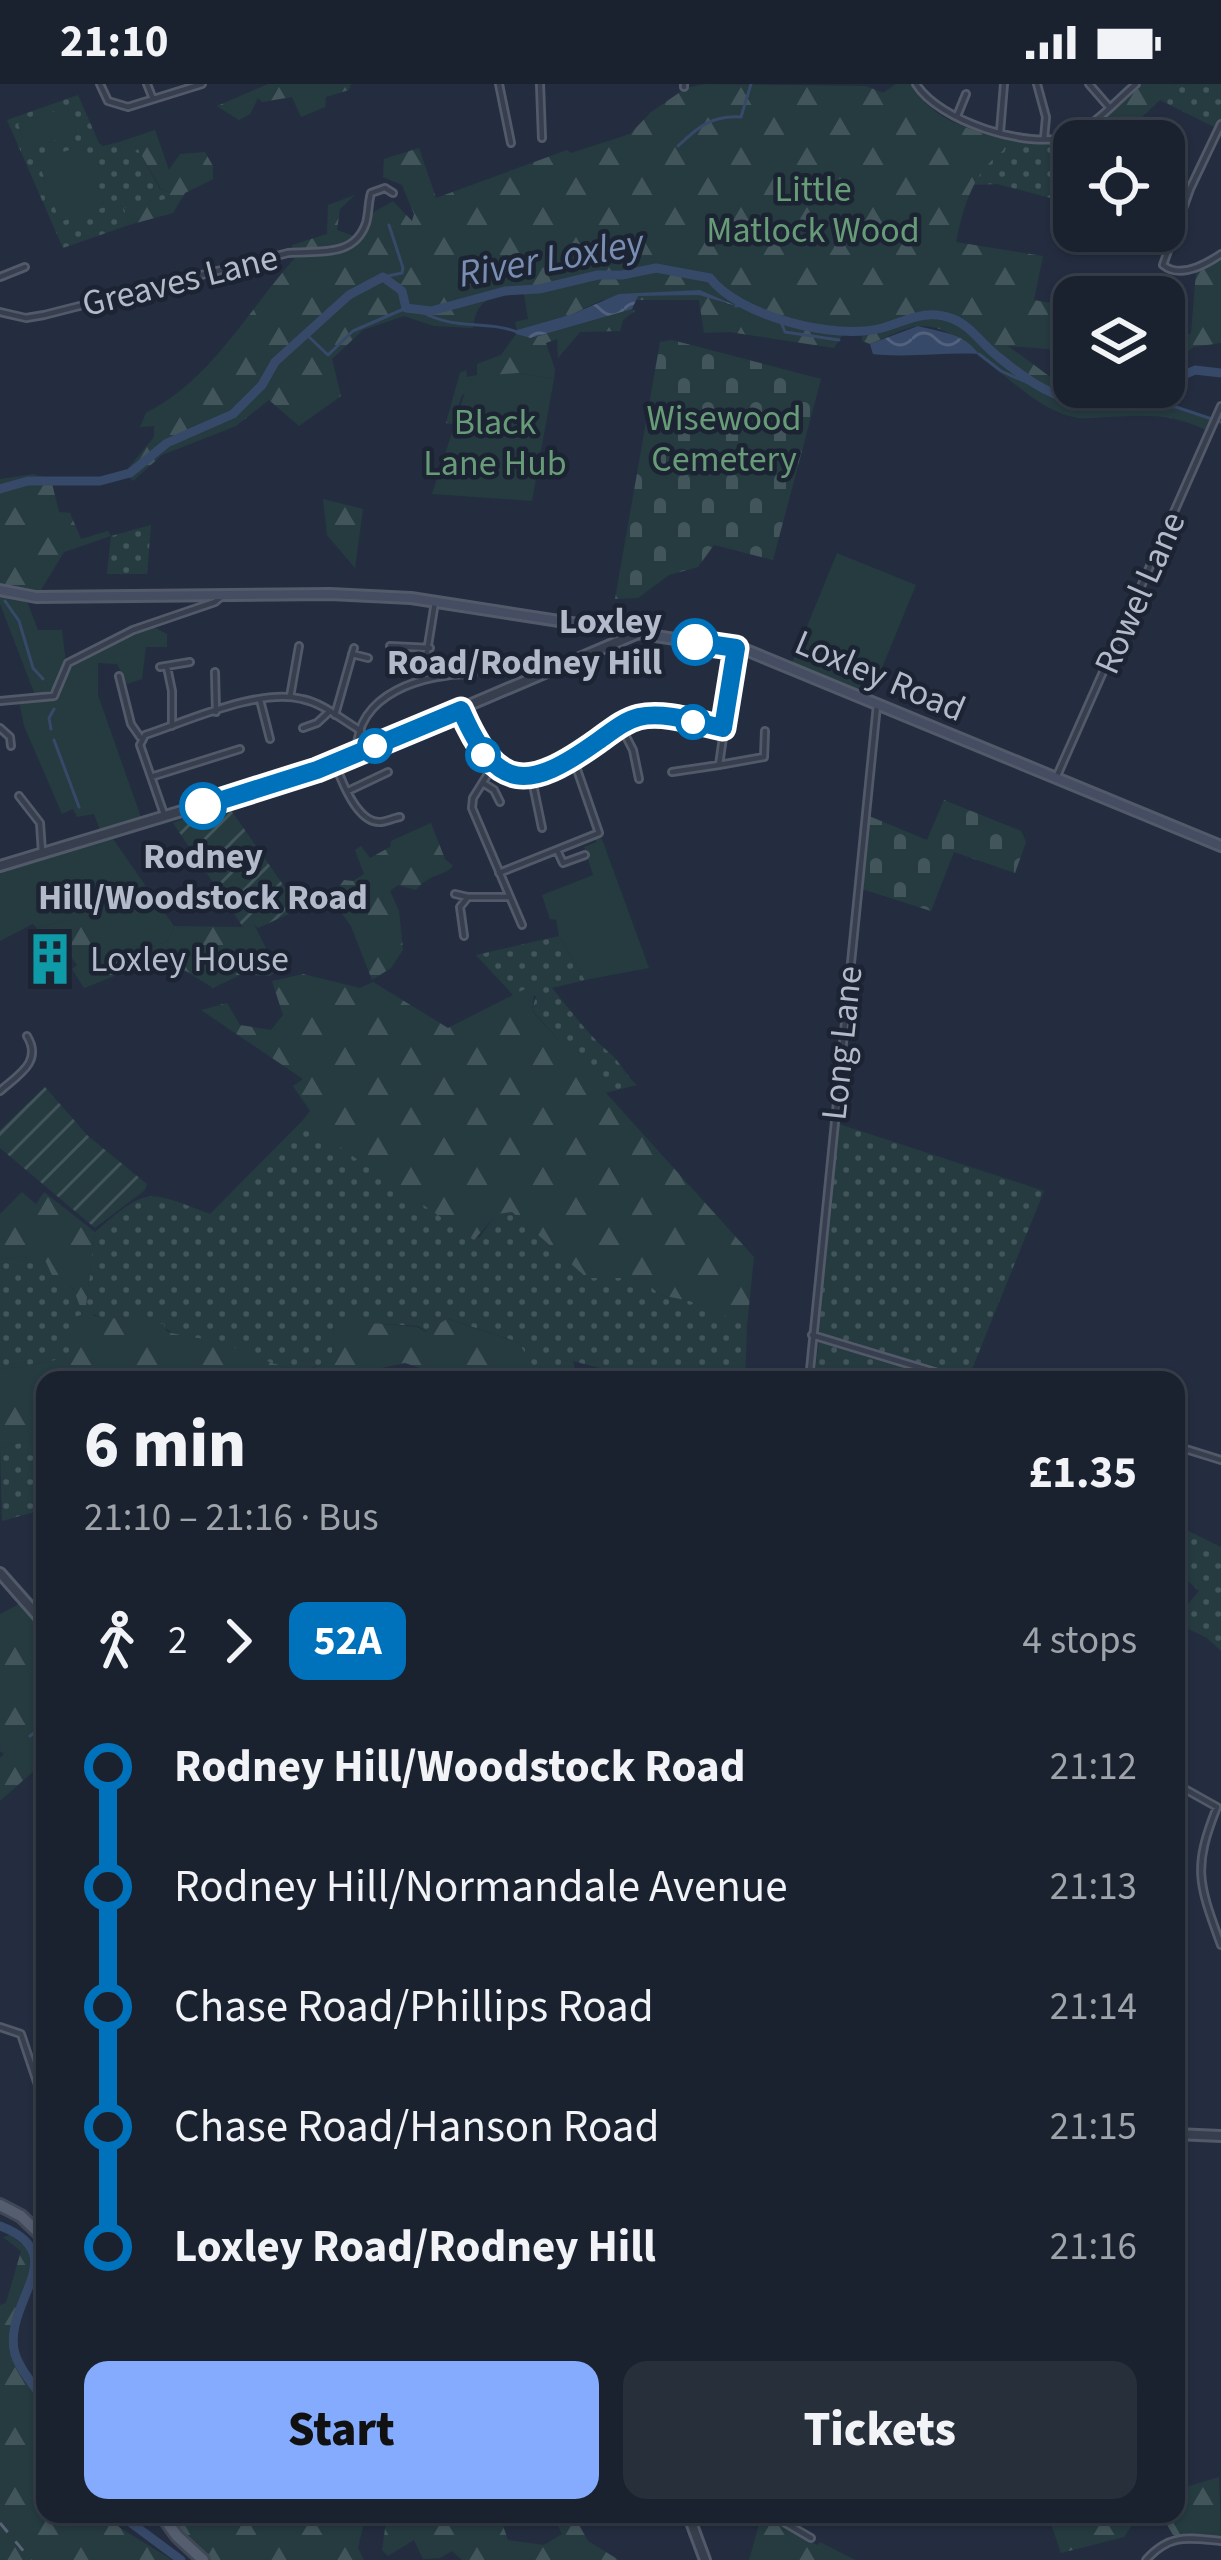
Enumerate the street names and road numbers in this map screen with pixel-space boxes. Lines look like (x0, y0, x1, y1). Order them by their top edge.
street label: Greaves Lane (77, 232, 283, 330)
street label: Rowel Lane (1082, 504, 1198, 682)
street label: Loxley Road (787, 617, 973, 735)
street label: Long Lane (809, 963, 875, 1123)

